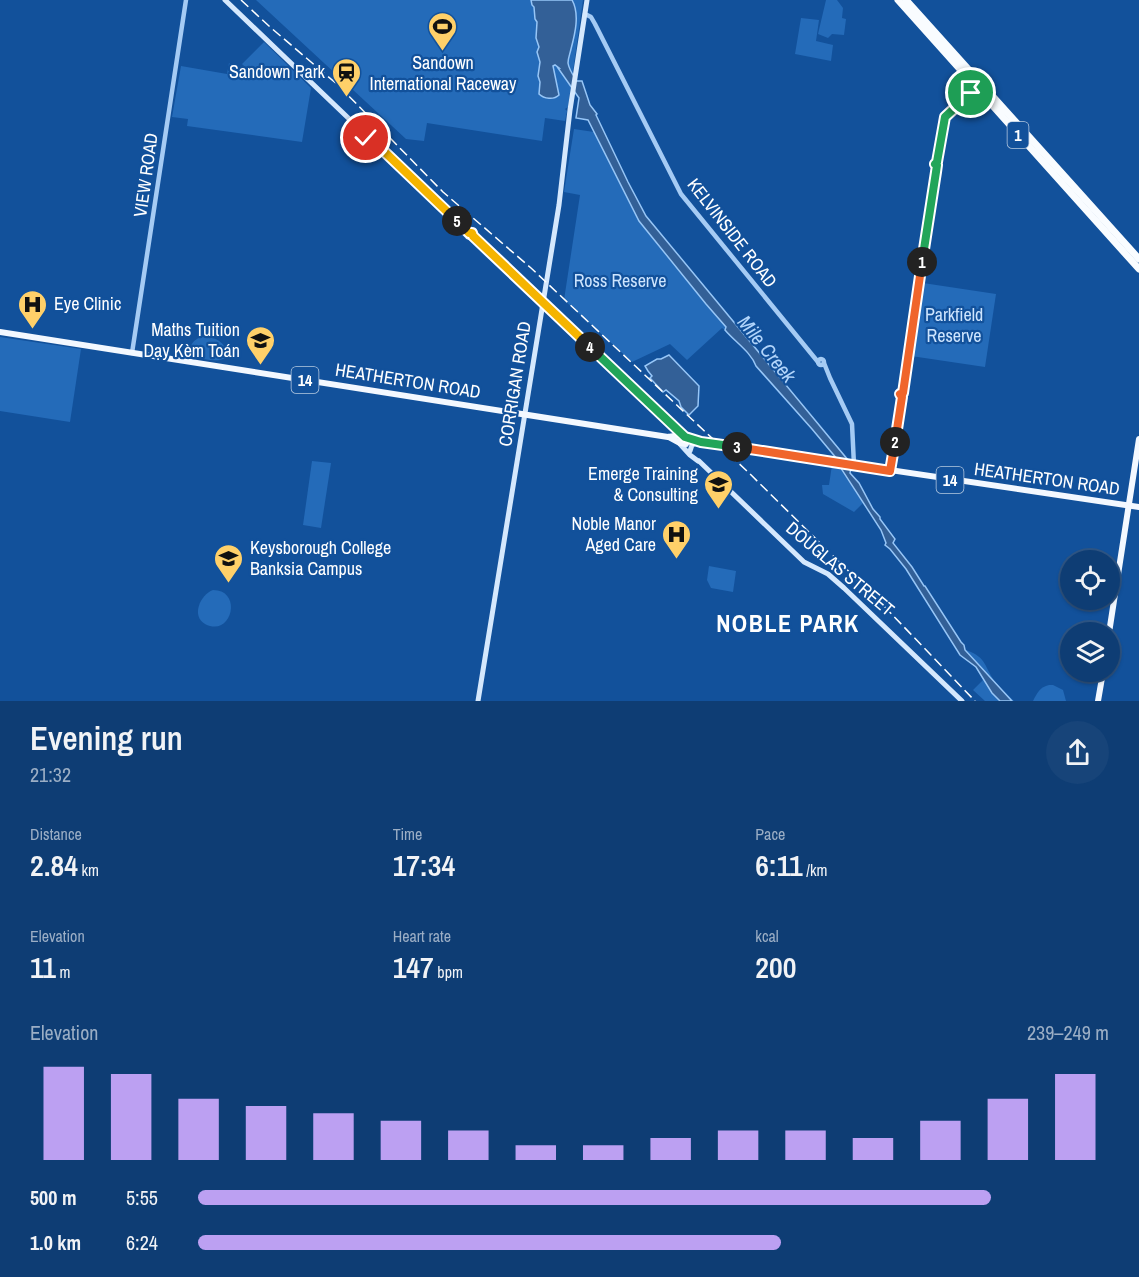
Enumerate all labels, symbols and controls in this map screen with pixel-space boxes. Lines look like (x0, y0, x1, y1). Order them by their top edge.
sports icon: Sandown International Raceway (427, 10, 459, 52)
place label: Sandown International Raceway (370, 50, 517, 96)
station icon: Sandown Park (330, 56, 362, 98)
place label: Sandown Park (229, 59, 326, 84)
pin (945, 67, 996, 118)
icon: arrive (954, 76, 987, 109)
pin (340, 112, 391, 163)
icon: check (349, 121, 382, 154)
road number: 1 (1008, 122, 1028, 148)
street label: VIEW ROAD (127, 131, 164, 219)
street label: KELVINSIDE ROAD (682, 173, 783, 293)
pin: 5 (442, 206, 472, 236)
text: 5 (453, 210, 461, 232)
pin: 1 (907, 247, 937, 277)
text: 1 (918, 251, 926, 273)
park label: Ross Reserve (574, 268, 666, 293)
hospital icon: Eye Clinic (17, 288, 49, 330)
place label: Eye Clinic (54, 291, 121, 316)
park label: Parkfield Reserve (925, 302, 983, 348)
water label: Mile Creek (732, 309, 803, 389)
place label: Maths Tuition Dạy Kèm Toán (143, 317, 240, 363)
street label: CORRIGAN ROAD (492, 320, 537, 448)
school or university icon: Maths Tuition Dạy Kèm Toán (245, 324, 277, 366)
pin: 4 (575, 332, 605, 362)
text: 4 (586, 336, 594, 358)
street label: HEATHERTON ROAD (334, 357, 483, 404)
road number: 14 (292, 367, 318, 393)
pin: 2 (880, 427, 910, 457)
text: 2 (891, 431, 899, 453)
pin: 3 (722, 432, 752, 462)
text: 3 (733, 436, 741, 458)
street label: HEATHERTON ROAD (973, 456, 1122, 501)
place label: Emerge Training & Consulting (588, 461, 699, 507)
road number: 14 (936, 467, 964, 493)
school or university icon: Emerge Training & Consulting (703, 468, 735, 510)
place label: Noble Manor Aged Care (572, 511, 656, 557)
street label: DOUGLAS STREET (781, 516, 900, 621)
hospital icon: Noble Manor Aged Care (661, 518, 693, 560)
place label: Keysborough College Banksia Campus (250, 535, 391, 581)
school or university icon: Keysborough College Banksia Campus (213, 542, 245, 584)
map controls (1060, 550, 1120, 682)
button: locate (1060, 550, 1120, 610)
district label: NOBLE PARK (716, 607, 860, 639)
button: layers (1060, 622, 1120, 682)
text: Evening run (30, 716, 183, 760)
button: share (1046, 721, 1109, 784)
text: 21:32 (30, 761, 71, 788)
text: Distance (30, 823, 82, 845)
text: Time (393, 823, 422, 845)
text: Pace (755, 823, 785, 845)
text: 2.84 (30, 845, 78, 885)
text: 17:34 (393, 845, 455, 885)
text: 6:11 (755, 845, 803, 885)
text: km (78, 859, 99, 881)
text: /km (803, 859, 827, 881)
text: Elevation (30, 925, 85, 947)
text: Heart rate (393, 925, 451, 947)
text: kcal (755, 925, 779, 947)
text: 11 (30, 947, 56, 987)
text: 147 (393, 947, 434, 987)
text: 200 (755, 947, 796, 987)
text: m (56, 961, 70, 983)
text: bpm (434, 961, 463, 983)
text: Elevation (30, 1019, 98, 1046)
text: 239–249 m (1027, 1019, 1109, 1046)
text: 500 m (30, 1184, 77, 1211)
text: 5:55 (126, 1184, 158, 1211)
text: 1.0 km (30, 1229, 81, 1256)
text: 6:24 (126, 1229, 158, 1256)

